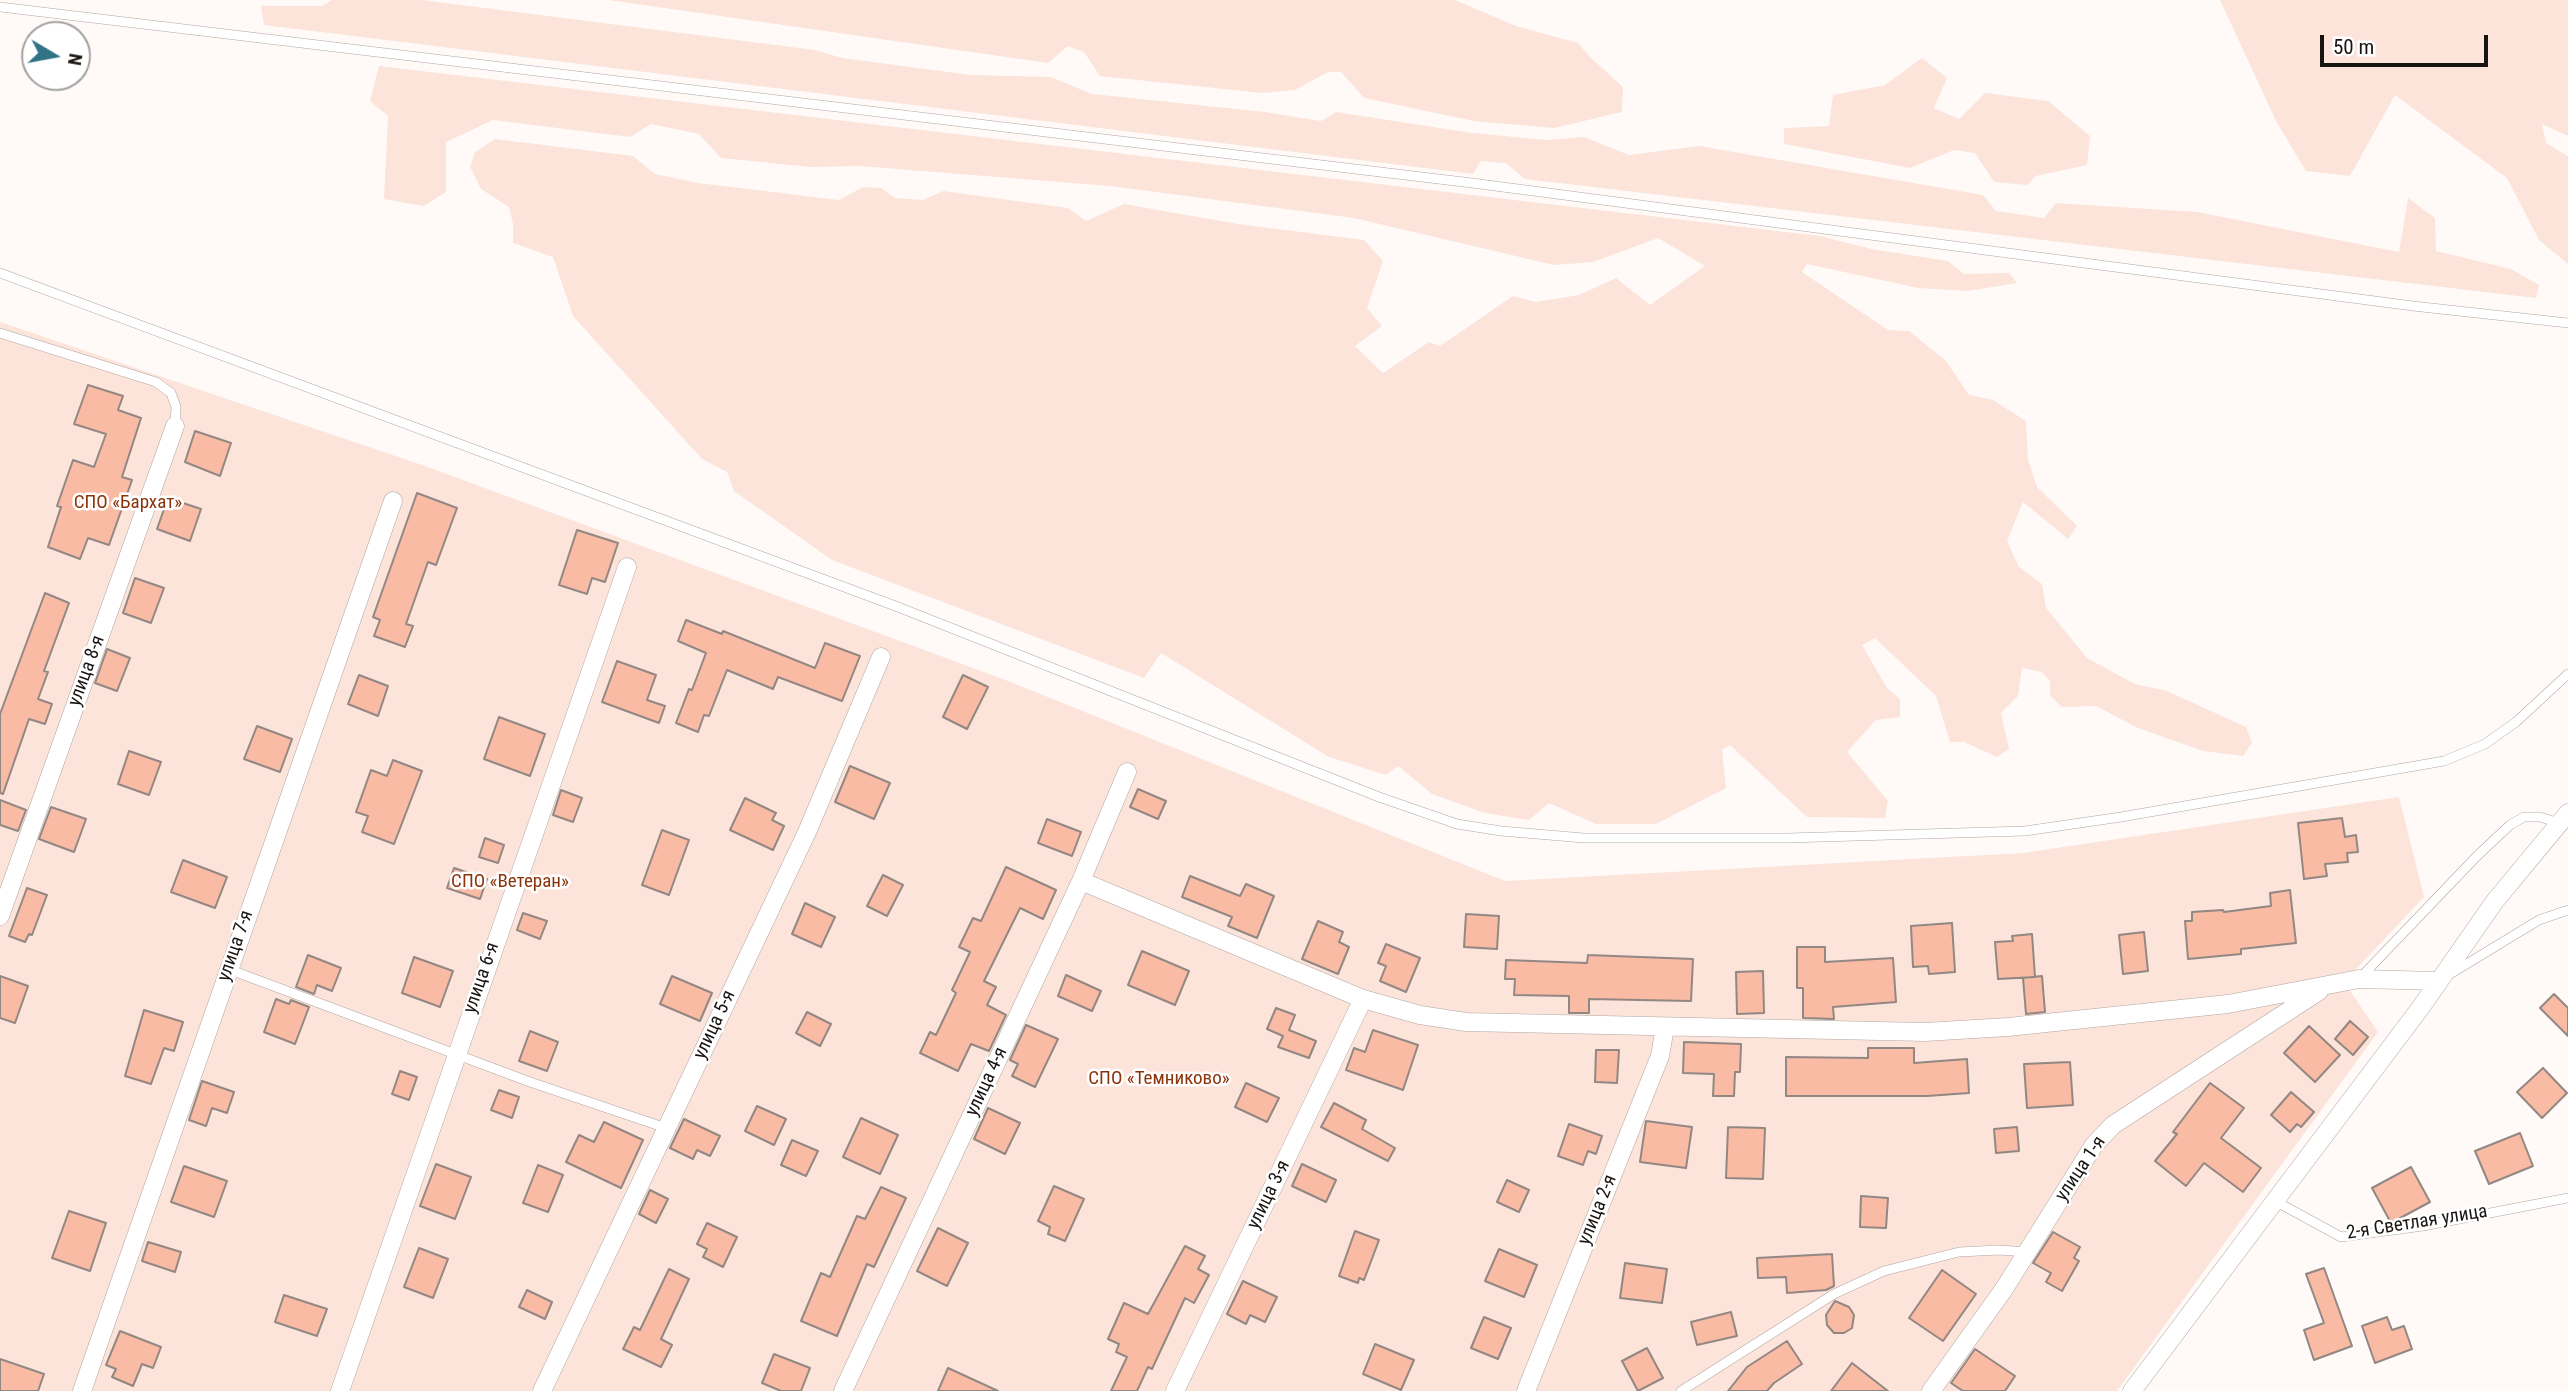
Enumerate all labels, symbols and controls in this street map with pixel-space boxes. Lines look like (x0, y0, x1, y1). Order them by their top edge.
north arrow (21, 21, 91, 91)
scale bar (2323, 21, 2491, 65)
text: 50 m (2333, 35, 2374, 59)
text: N (63, 52, 88, 67)
park label: СПО «Бархат» (74, 492, 182, 514)
street label: улица 8-я (64, 633, 110, 709)
park label: СПО «Ветеран» (451, 871, 569, 893)
street label: улица 7-я (213, 907, 259, 985)
street label: улица 6-я (459, 939, 505, 1017)
street label: улица 5-я (689, 987, 741, 1063)
street label: улица 4-я (961, 1044, 1013, 1120)
park label: СПО «Темниково» (1088, 1068, 1230, 1090)
street label: улица 1-я (2051, 1132, 2111, 1206)
street label: улица 3-я (1243, 1157, 1295, 1233)
street label: улица 2-я (1574, 1172, 1622, 1248)
street label: 2-я Светлая улица (2345, 1201, 2489, 1245)

